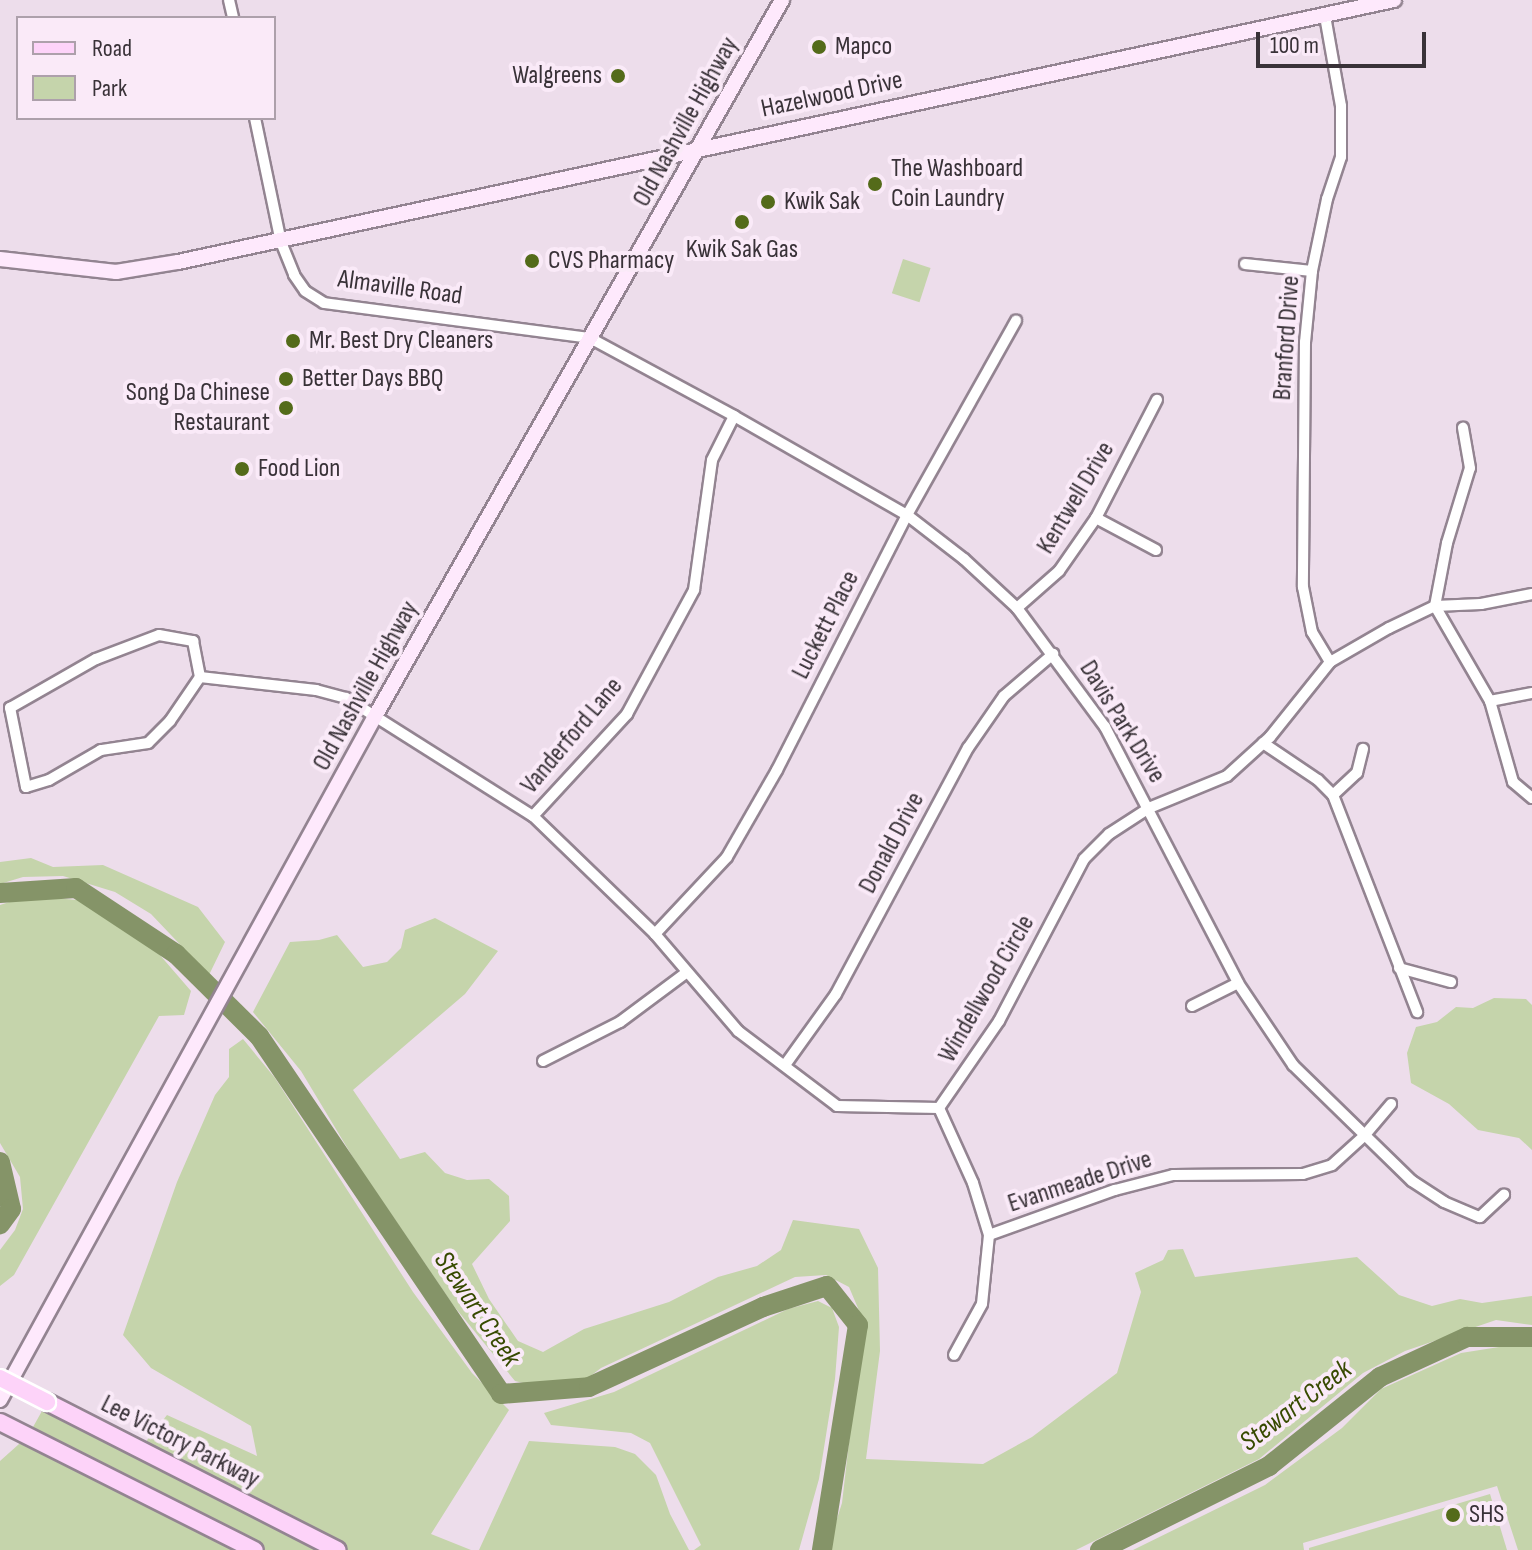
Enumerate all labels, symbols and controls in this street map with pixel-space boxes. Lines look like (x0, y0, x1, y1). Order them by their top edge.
legend (16, 16, 276, 120)
scale bar (1260, 16, 1430, 66)
place label: Mapco (835, 31, 892, 63)
text: 100 m (1270, 31, 1319, 60)
street label: Old Nashville Highway (627, 32, 745, 212)
text: Road (92, 34, 132, 63)
marker: Mapco (810, 38, 828, 56)
place label: Walgreens (512, 60, 602, 92)
street label: Hazelwood Drive (758, 65, 906, 125)
marker: Walgreens (609, 67, 627, 85)
text: Park (92, 74, 127, 103)
place label: The Washboard Coin Laundry (891, 153, 1023, 214)
marker: The Washboard Coin Laundry (866, 175, 884, 193)
place label: Kwik Sak (784, 186, 860, 218)
marker: Kwik Sak (759, 193, 777, 211)
marker: Kwik Sak Gas (733, 213, 751, 231)
place label: Kwik Sak Gas (686, 234, 798, 266)
place label: CVS Pharmacy (548, 245, 674, 277)
marker: CVS Pharmacy (523, 252, 541, 270)
street label: Almaville Road (336, 264, 464, 312)
street label: Branford Drive (1267, 275, 1307, 401)
place label: Mr. Best Dry Cleaners (309, 325, 493, 357)
marker: Mr. Best Dry Cleaners (284, 332, 302, 350)
place label: Better Days BBQ (302, 363, 444, 395)
marker: Better Days BBQ (277, 370, 295, 388)
place label: Song Da Chinese Restaurant (126, 377, 270, 438)
marker: Song Da Chinese Restaurant (277, 399, 295, 417)
street label: Kentwell Drive (1030, 436, 1122, 560)
place label: Food Lion (258, 453, 340, 485)
marker: Food Lion (233, 460, 251, 478)
street label: Luckett Place (785, 566, 867, 684)
street label: Old Nashville Highway (307, 596, 425, 776)
street label: Davis Park Drive (1072, 655, 1172, 789)
street label: Vanderford Lane (514, 672, 630, 800)
street label: Donald Drive (852, 787, 932, 899)
street label: Windellwood Circle (932, 910, 1042, 1068)
street label: Evanmeade Drive (1004, 1144, 1156, 1220)
water label: Stewart Creek (426, 1245, 528, 1373)
water label: Stewart Creek (1233, 1353, 1359, 1459)
street label: Lee Victory Parkway (96, 1389, 264, 1495)
place label: SHS (1469, 1499, 1504, 1531)
marker: SHS (1444, 1506, 1462, 1524)

